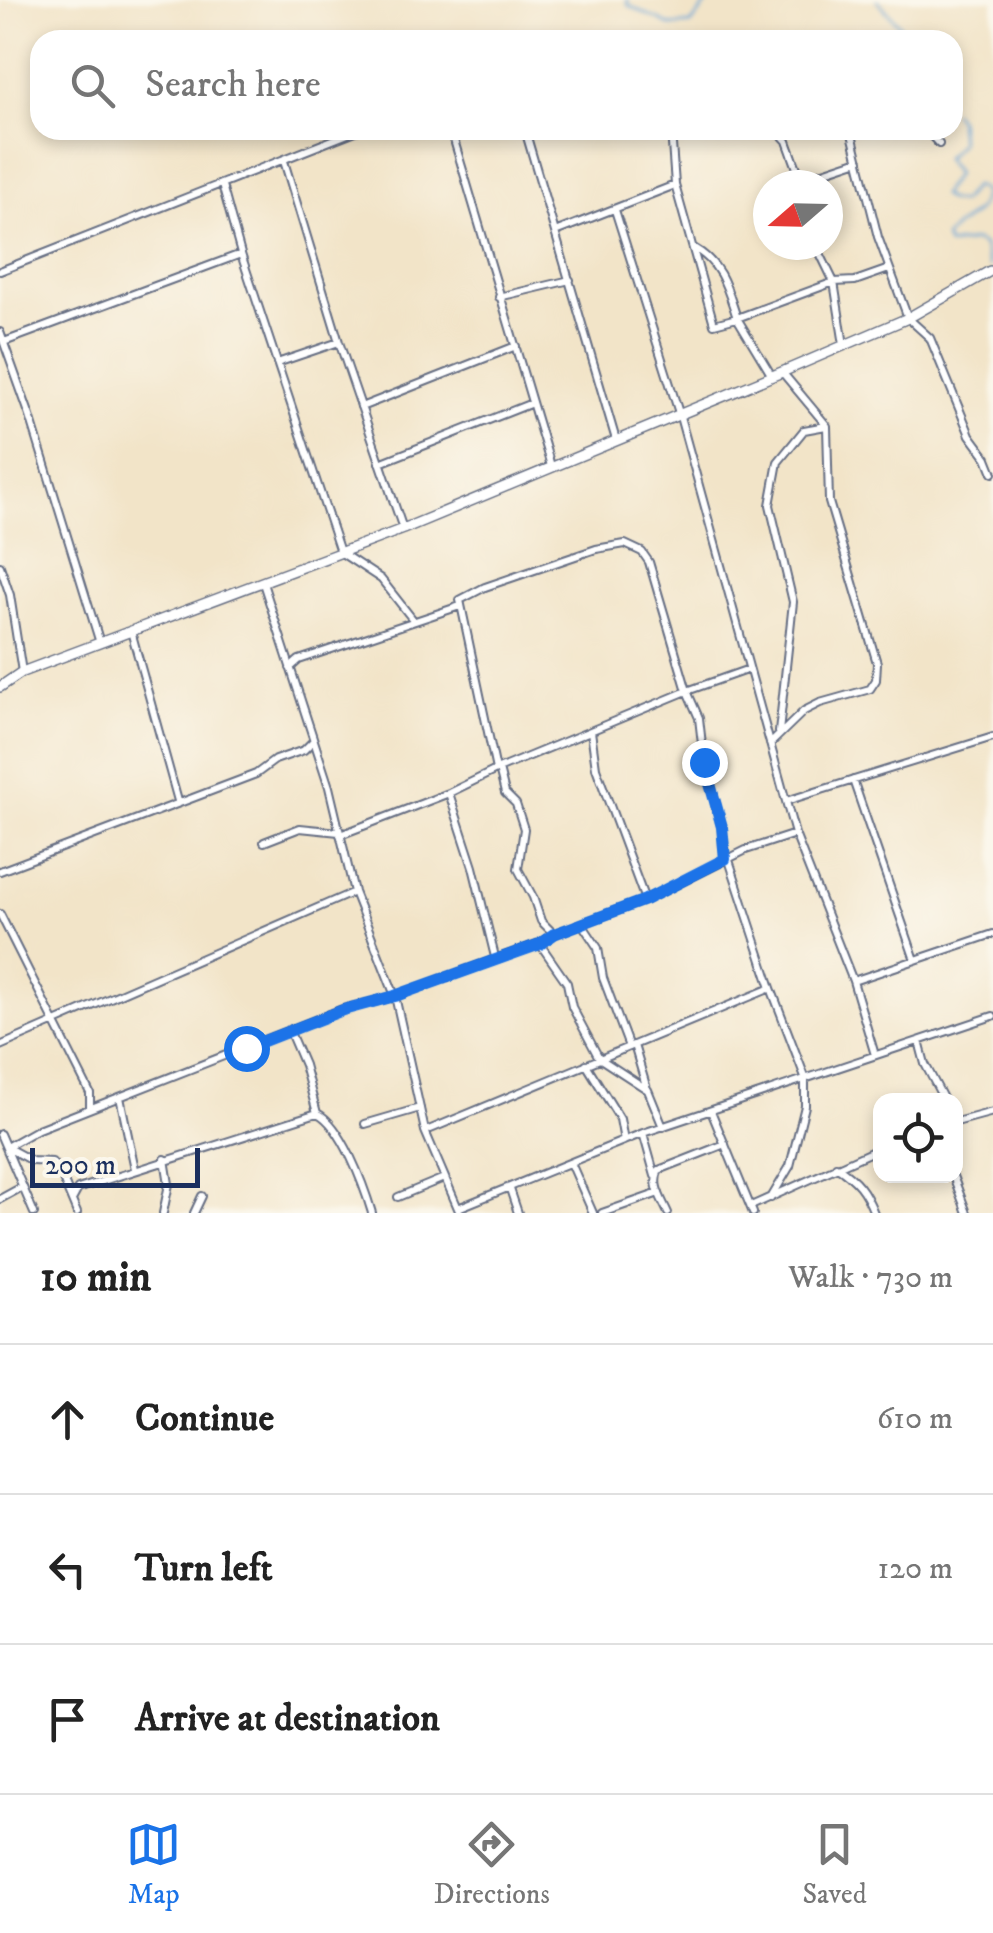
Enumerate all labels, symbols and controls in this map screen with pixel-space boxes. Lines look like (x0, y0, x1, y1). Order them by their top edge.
search box (30, 30, 963, 140)
icon: search (65, 58, 120, 113)
text: Search here (145, 61, 321, 109)
north arrow (753, 170, 843, 260)
route end (682, 740, 728, 786)
route start (224, 1026, 270, 1072)
map controls (873, 1093, 963, 1183)
button: locate (873, 1093, 963, 1183)
scale bar (30, 1143, 200, 1188)
text: 200 m (45, 1148, 116, 1183)
text: 10 min (40, 1252, 151, 1304)
text: Walk · 730 m (788, 1258, 953, 1298)
icon: ahead (40, 1392, 95, 1447)
text: Continue (135, 1395, 274, 1443)
text: 610 m (877, 1399, 953, 1439)
icon: left (40, 1542, 95, 1597)
text: Turn left (135, 1545, 273, 1593)
text: 120 m (877, 1549, 953, 1589)
icon: arrive (40, 1692, 95, 1747)
text: Arrive at destination (135, 1695, 440, 1743)
tab: Map (126, 1817, 181, 1912)
tab: Directions (434, 1817, 550, 1912)
tab: Saved (802, 1817, 867, 1912)

